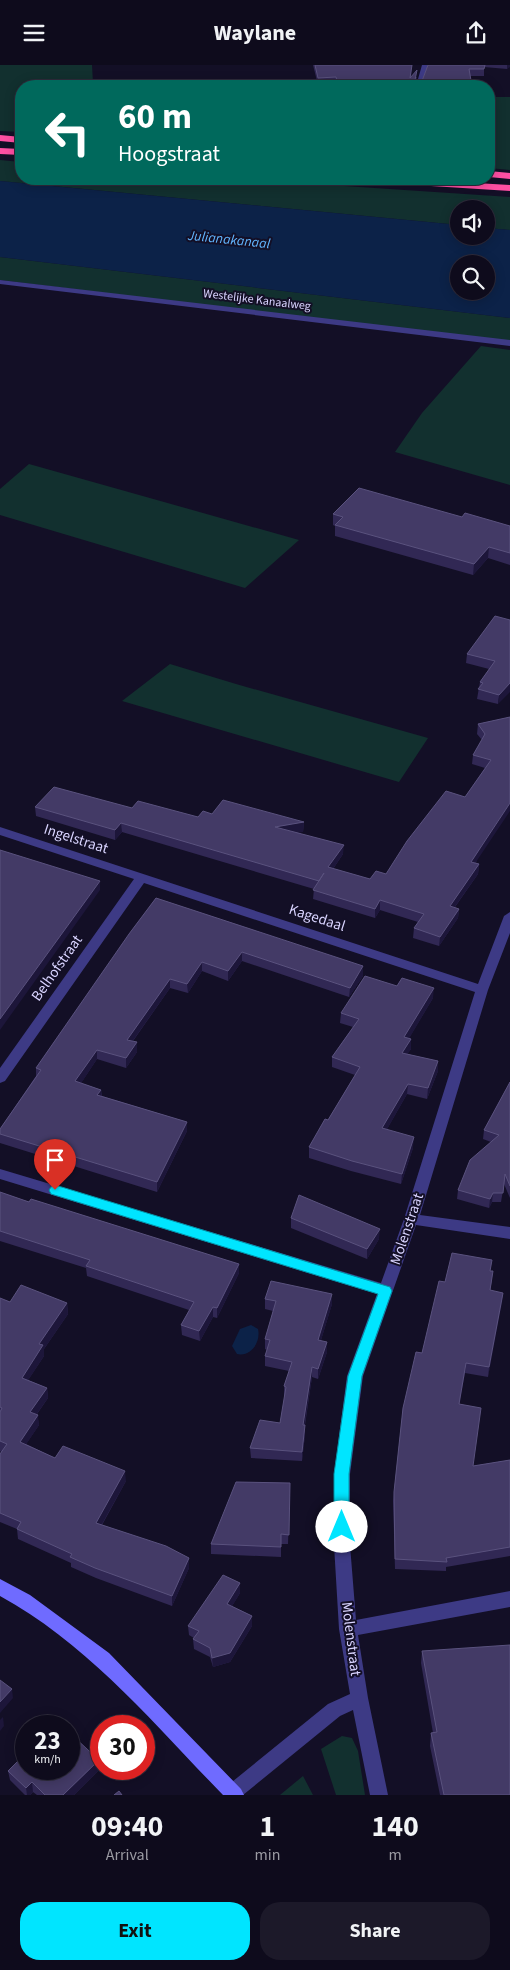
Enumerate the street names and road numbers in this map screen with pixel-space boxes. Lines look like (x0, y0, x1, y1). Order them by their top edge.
street label: Westelijke Kanaalweg (202, 285, 312, 315)
street label: Ingelstraat (41, 819, 111, 859)
street label: Kagedaal (286, 899, 348, 937)
street label: Belhofstraat (26, 931, 88, 1005)
street label: Molenstraat (385, 1190, 429, 1268)
street label: Molenstraat (336, 1601, 366, 1677)

